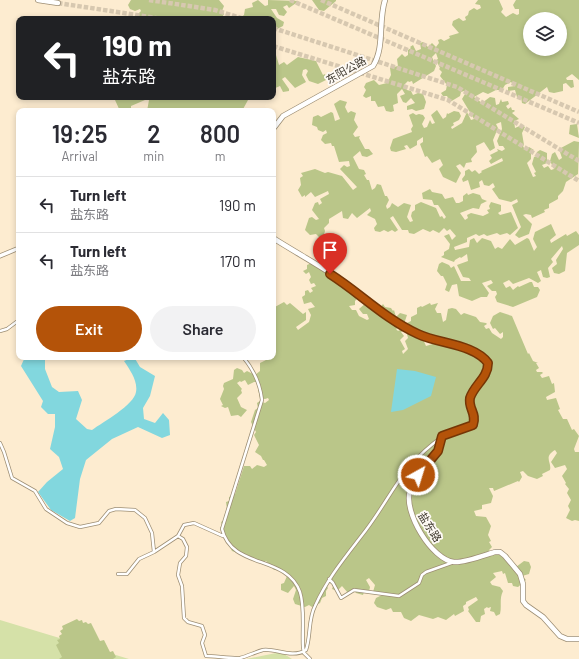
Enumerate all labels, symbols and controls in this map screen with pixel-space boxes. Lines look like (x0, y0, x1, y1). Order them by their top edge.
map controls (523, 12, 567, 56)
button: layers (523, 12, 567, 56)
text: 190 m (102, 28, 172, 62)
icon: left (36, 32, 88, 84)
street label: 东阳公路 (323, 53, 368, 86)
text: 盐东路 (102, 65, 156, 87)
text: 19:25 (52, 119, 107, 148)
text: 2 (147, 119, 160, 148)
text: 800 (200, 119, 240, 148)
text: Arrival (61, 148, 98, 164)
text: min (143, 148, 164, 164)
text: m (215, 148, 226, 164)
text: Turn left (70, 186, 126, 204)
icon: left (36, 194, 58, 216)
text: 190 m (219, 196, 256, 214)
text: 盐东路 (70, 206, 109, 222)
pin (313, 233, 347, 274)
icon: arrive (319, 239, 341, 261)
text: Turn left (70, 242, 126, 260)
icon: left (36, 250, 58, 272)
text: 170 m (220, 252, 256, 270)
text: 盐东路 (70, 262, 109, 278)
button: Exit (36, 306, 142, 352)
button: Share (150, 306, 256, 352)
position arrow (397, 454, 439, 496)
street label: 盐东路 (416, 509, 445, 544)

